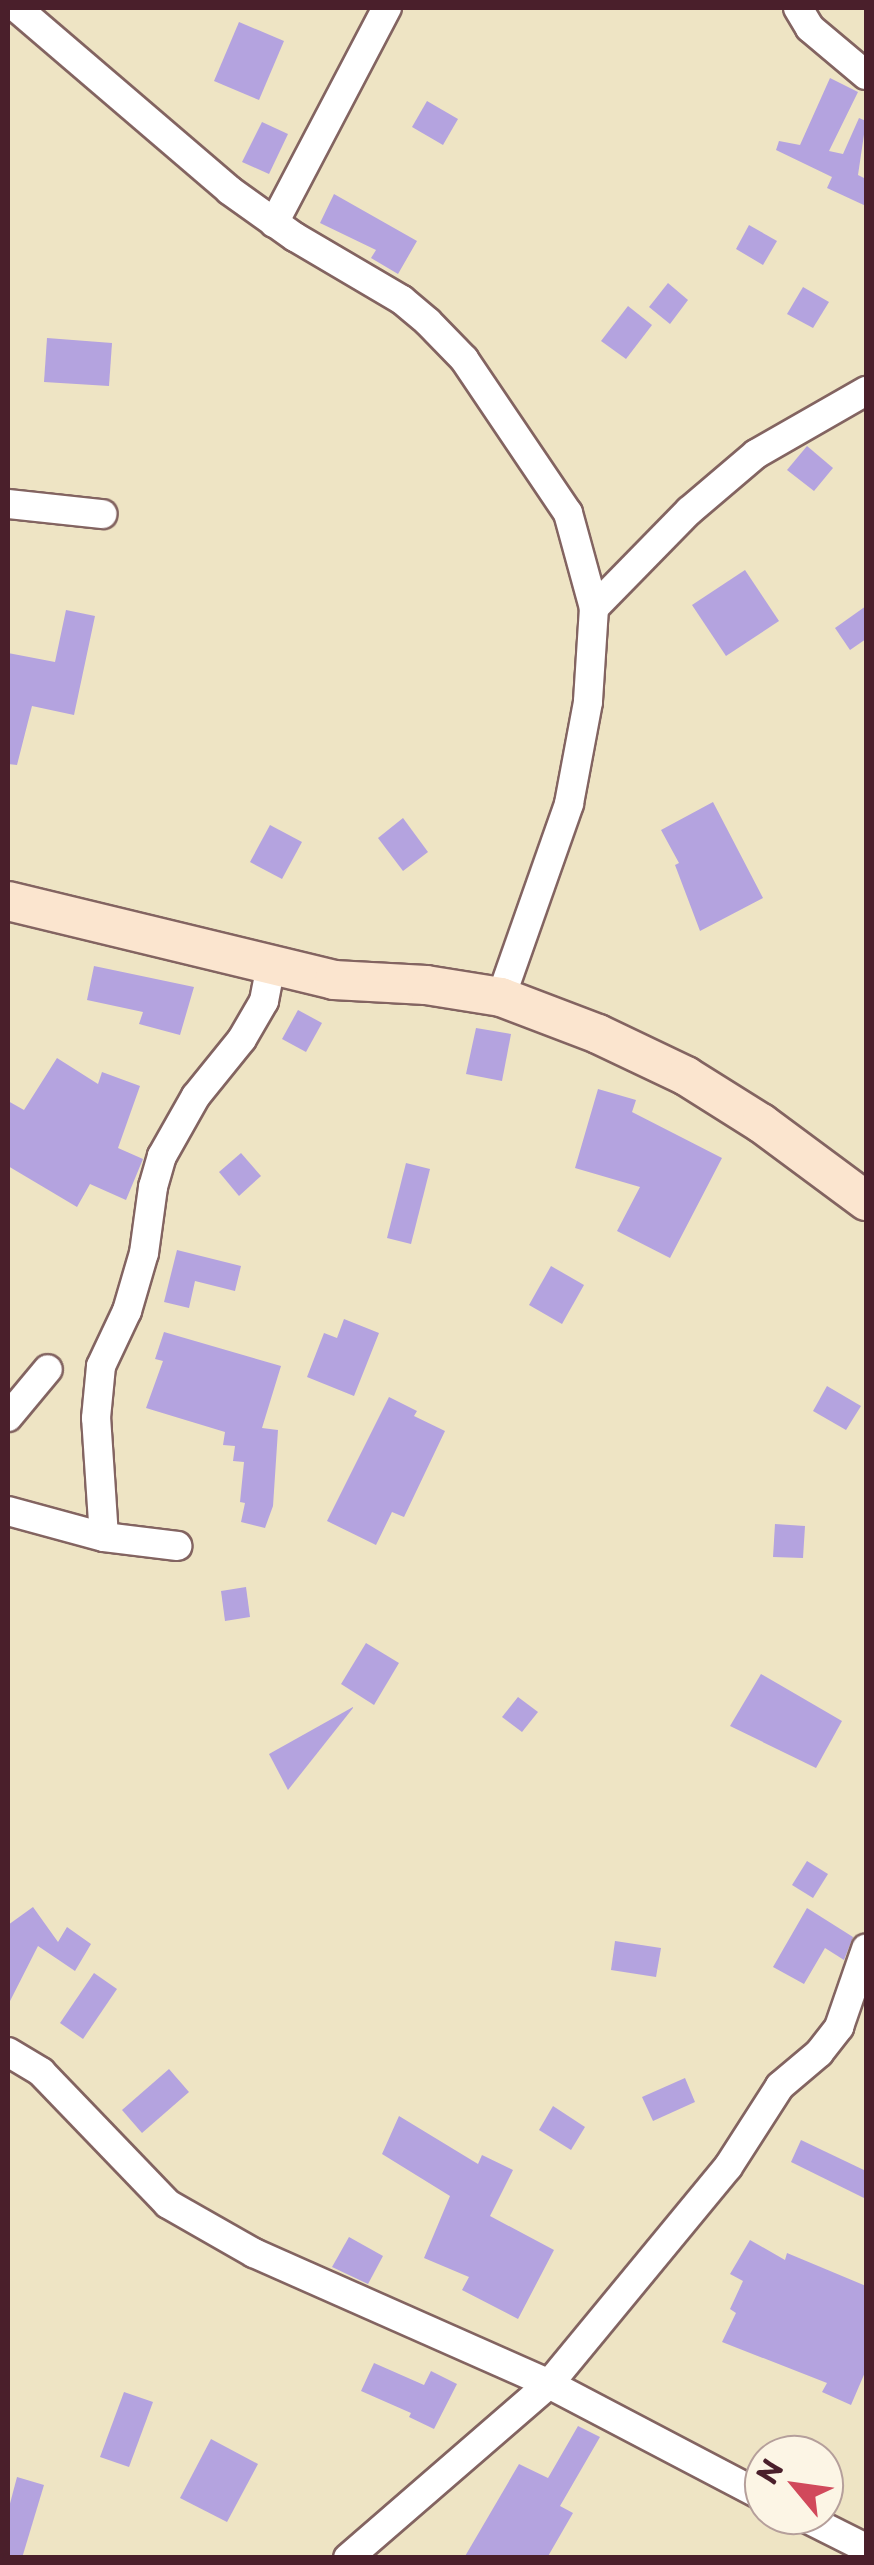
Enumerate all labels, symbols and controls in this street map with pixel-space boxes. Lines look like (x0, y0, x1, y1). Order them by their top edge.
north arrow (744, 2435, 844, 2535)
text: N (745, 2451, 793, 2491)

